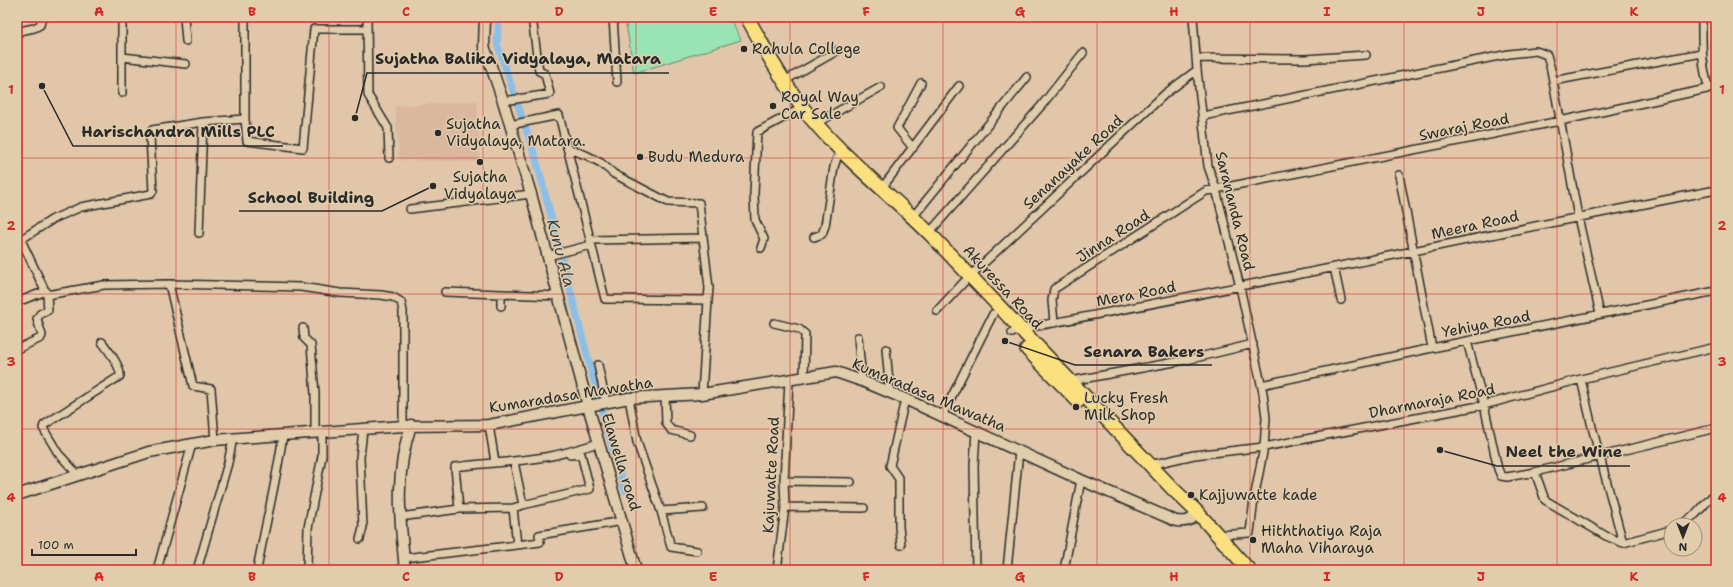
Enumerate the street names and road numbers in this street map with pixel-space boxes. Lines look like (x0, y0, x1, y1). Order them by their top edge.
street label: Swaraj Road (1417, 108, 1511, 146)
street label: Senanayake Road (1019, 110, 1128, 214)
street label: Sarananda Road (1211, 149, 1260, 273)
street label: Jinna Road (1073, 205, 1154, 267)
street label: Meera Road (1429, 206, 1521, 244)
street label: Akuressa Road (959, 240, 1048, 334)
street label: Mera Road (1094, 276, 1178, 312)
street label: Yehiya Road (1440, 306, 1532, 342)
street label: Kumaradasa Mawatha (849, 353, 1010, 437)
street label: Kumaradasa Mawatha (488, 372, 655, 418)
street label: Dharmaraja Road (1367, 379, 1497, 423)
street label: Elawella road (597, 411, 646, 514)
street label: Kajuwatte Road (758, 416, 784, 534)

